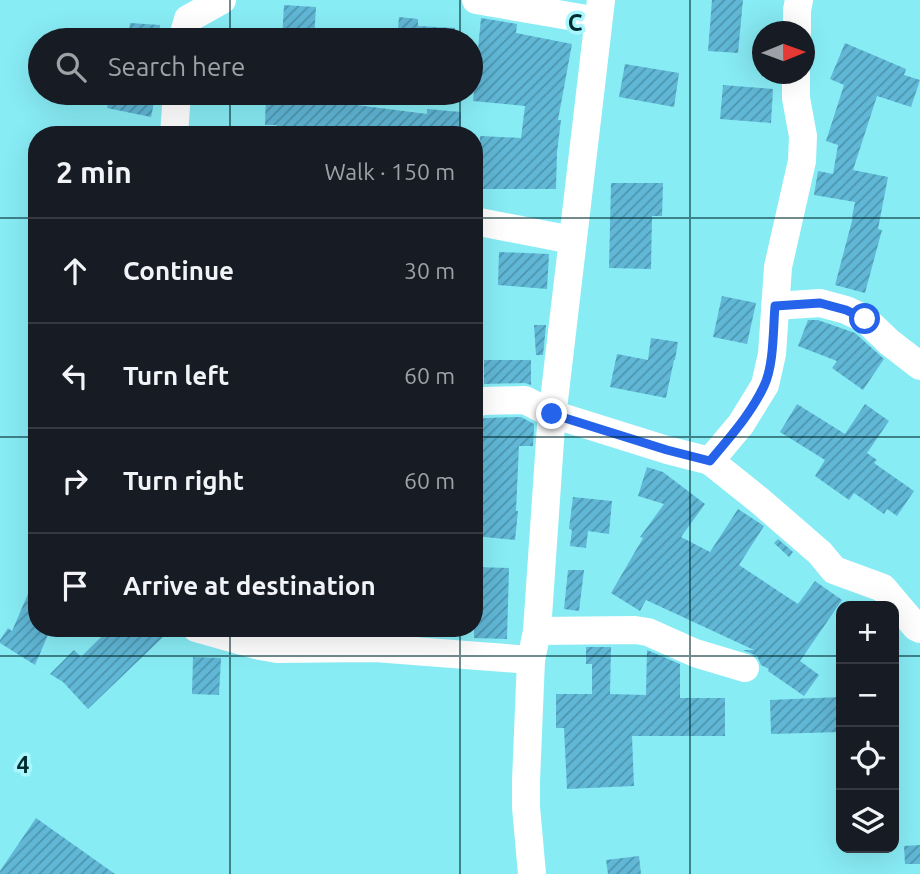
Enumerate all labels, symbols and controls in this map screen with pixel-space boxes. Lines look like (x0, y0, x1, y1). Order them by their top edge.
text: C (568, 10, 583, 35)
north arrow (752, 21, 815, 84)
search box (28, 28, 483, 105)
icon: search (52, 48, 90, 86)
text: Search here (108, 52, 245, 81)
text: 2 min (56, 155, 132, 189)
text: Walk · 150 m (324, 159, 455, 184)
icon: ahead (56, 252, 94, 290)
text: Continue (123, 256, 234, 285)
text: 30 m (404, 258, 455, 283)
route start (849, 303, 880, 334)
icon: left (56, 357, 94, 395)
text: Turn left (123, 361, 229, 390)
text: 60 m (404, 363, 455, 388)
route end (536, 398, 567, 429)
icon: right (56, 462, 94, 500)
text: Turn right (123, 466, 244, 495)
text: 60 m (404, 468, 455, 493)
icon: arrive (56, 567, 94, 605)
text: Arrive at destination (123, 571, 376, 600)
map controls (836, 601, 899, 853)
button: + (836, 601, 899, 664)
button: − (836, 664, 899, 727)
button: locate (836, 727, 899, 790)
text: 4 (17, 752, 30, 777)
button: layers (836, 790, 899, 853)

